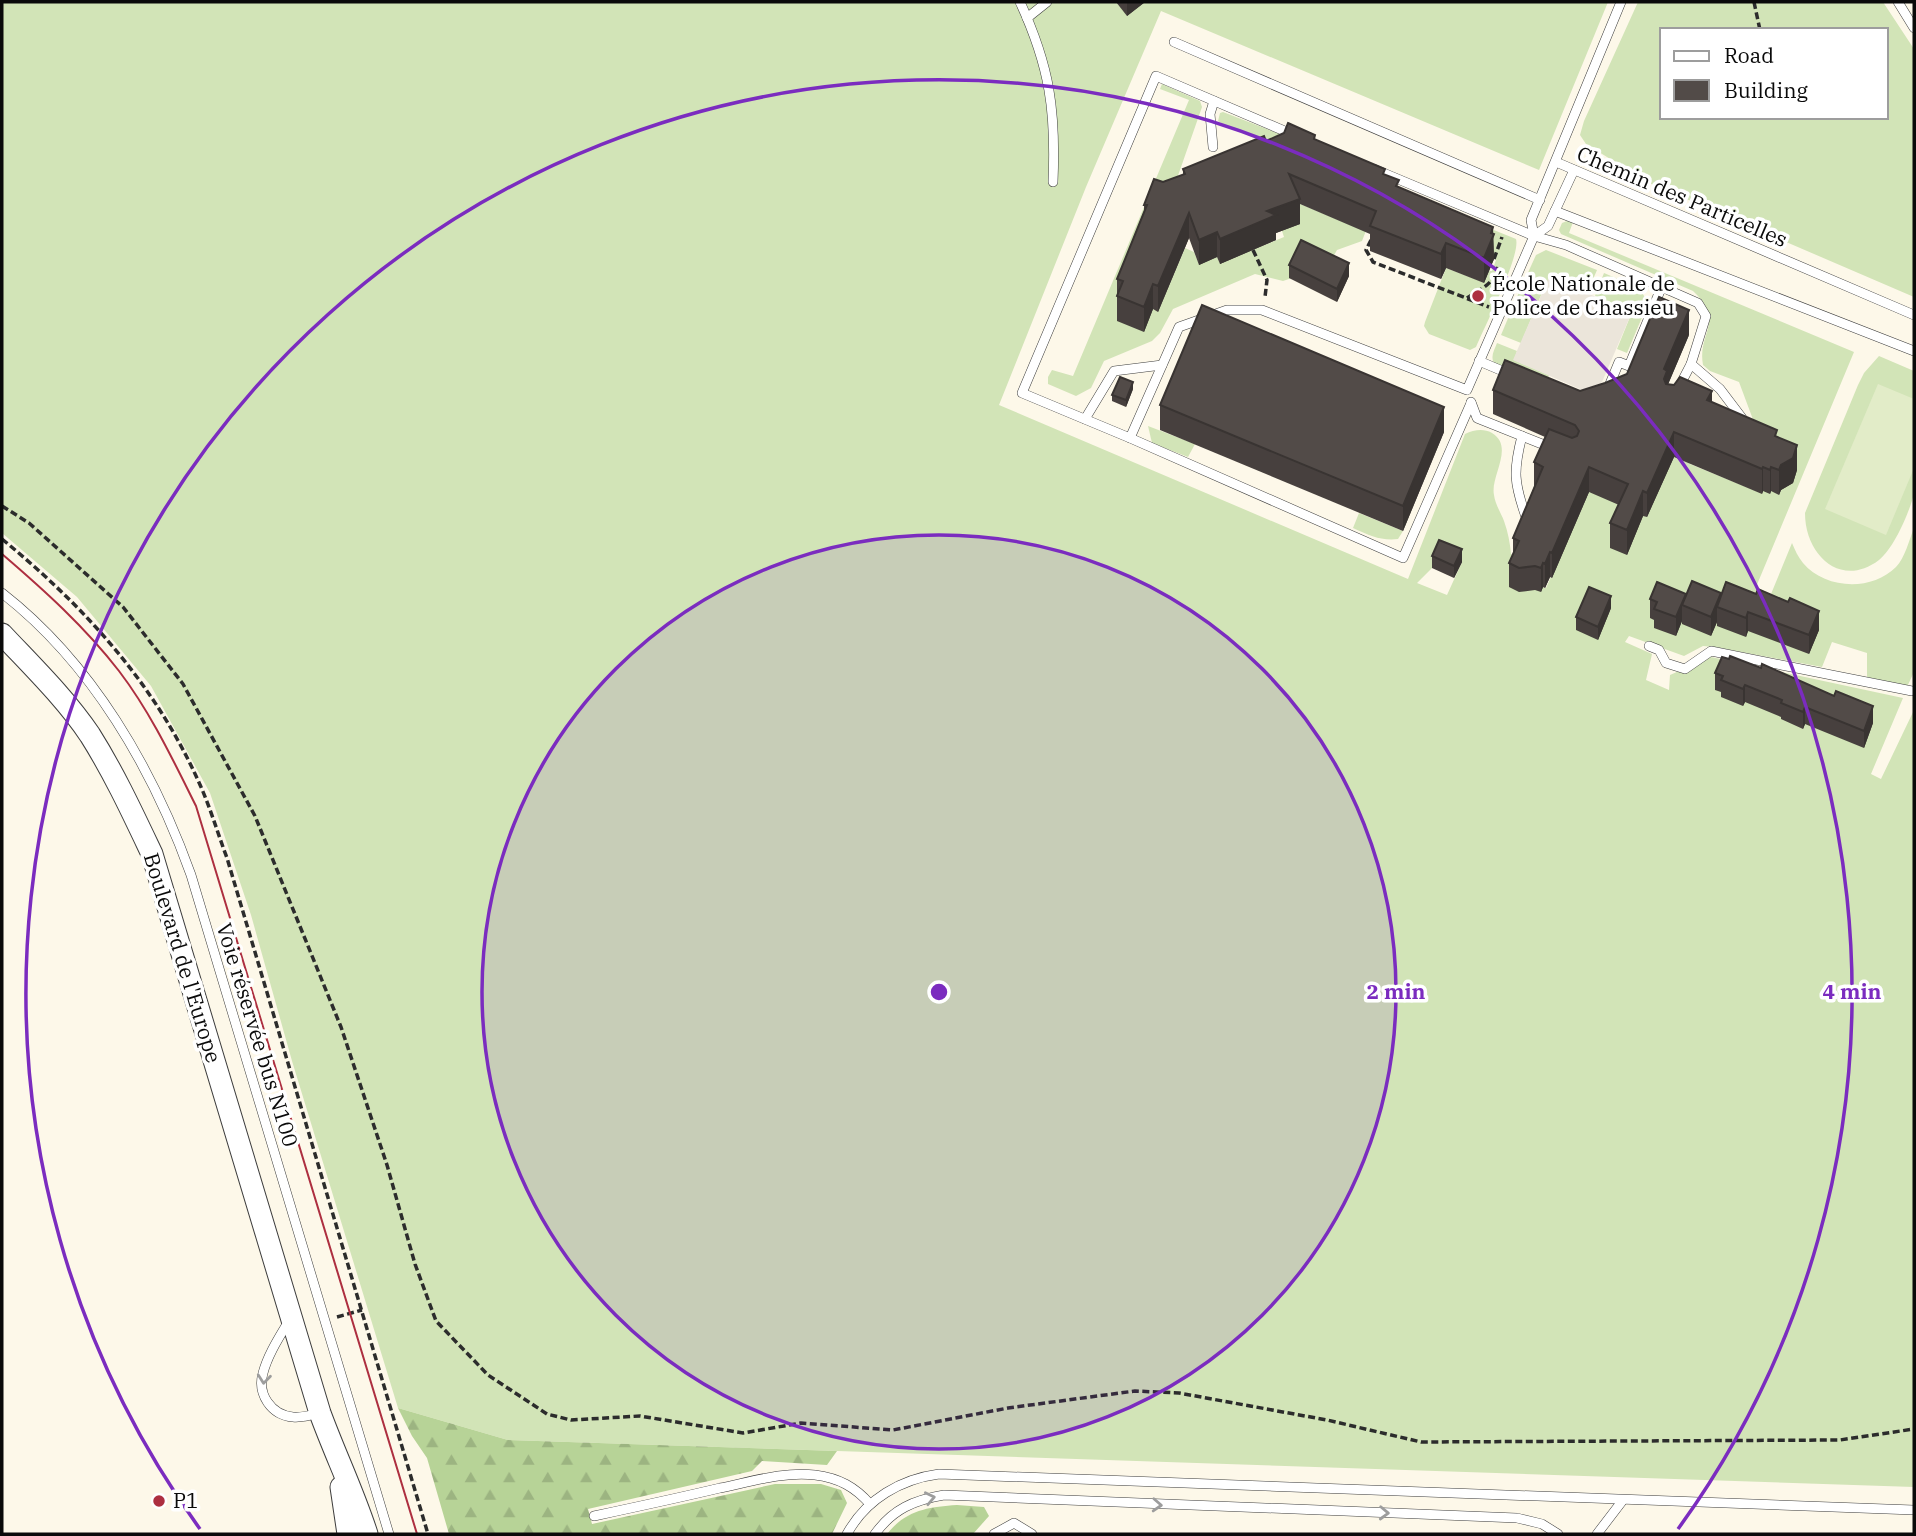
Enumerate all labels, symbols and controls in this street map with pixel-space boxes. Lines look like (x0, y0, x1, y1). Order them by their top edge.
legend (1660, 28, 1888, 119)
text: Road (1724, 41, 1774, 69)
text: Building (1724, 76, 1809, 104)
street label: Chemin des Particelles (1573, 139, 1792, 253)
place label: École Nationale de Police de Chassieu (1492, 269, 1675, 321)
marker: École Nationale de Police de Chassieu (1470, 288, 1486, 304)
street label: Boulevard de l'Europe (138, 849, 228, 1066)
street label: Voie réservée bus N100 (211, 919, 305, 1150)
text: 2 min (1367, 977, 1425, 1005)
text: 4 min (1823, 977, 1881, 1005)
centre of rings (927, 980, 951, 1004)
one-way arrow (256, 1373, 271, 1385)
place label: P1 (173, 1486, 199, 1514)
one-way arrow (924, 1491, 936, 1506)
marker: P1 (151, 1493, 167, 1509)
one-way arrow (1152, 1497, 1163, 1512)
one-way arrow (1379, 1505, 1390, 1520)

